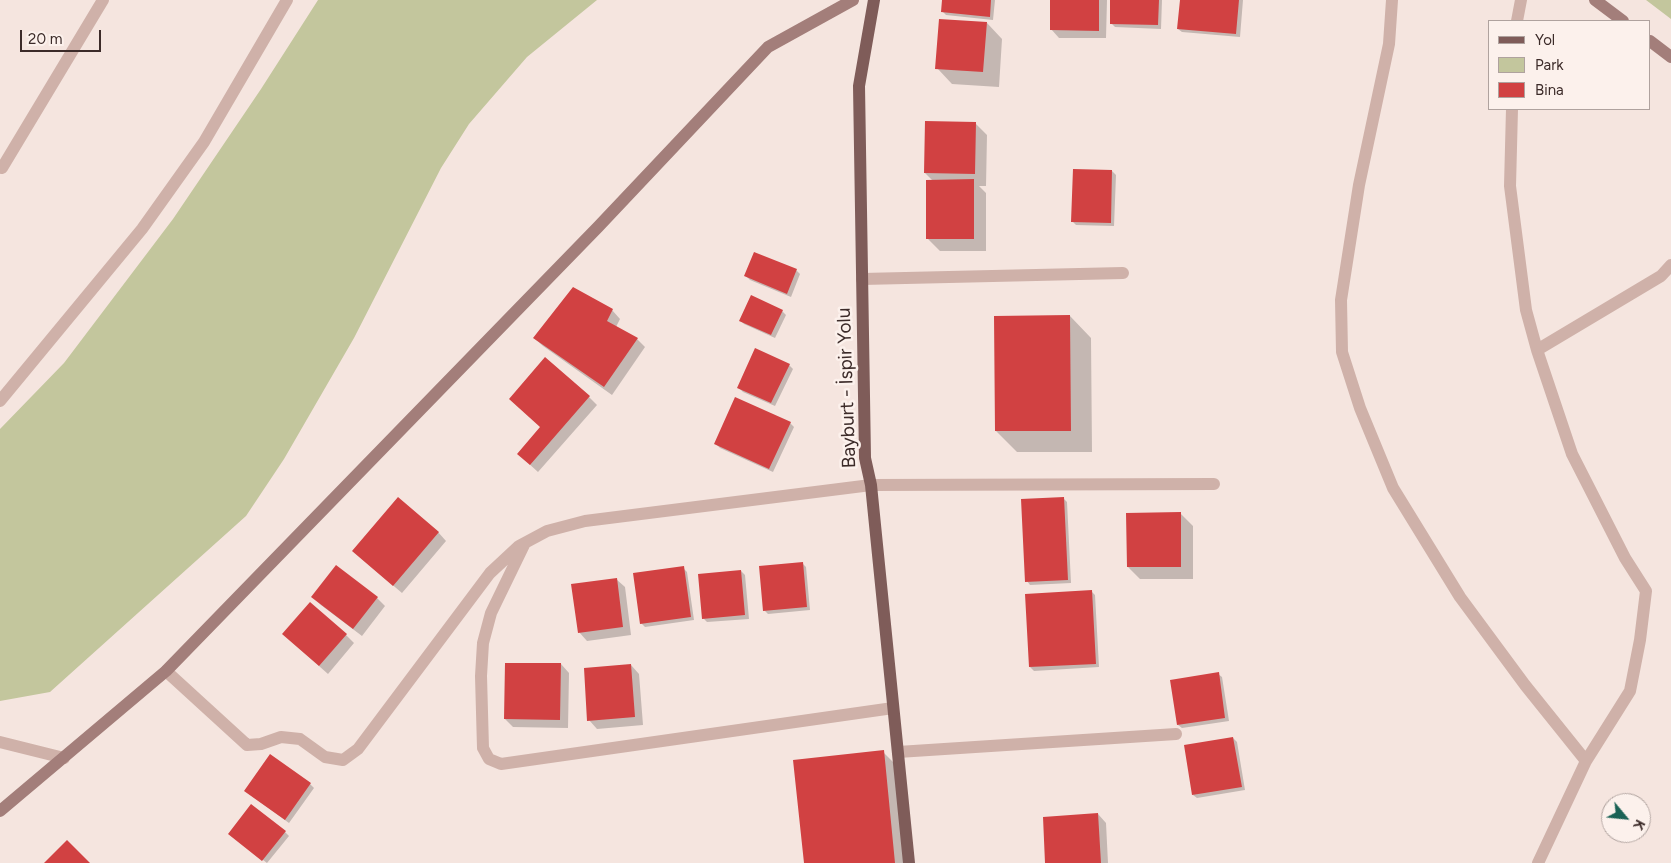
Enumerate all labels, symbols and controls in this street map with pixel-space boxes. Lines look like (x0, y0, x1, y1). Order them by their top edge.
scale bar (22, 20, 104, 52)
legend (1488, 20, 1651, 110)
text: 20 m (28, 30, 62, 48)
text: Yol (1535, 31, 1555, 49)
text: Park (1535, 56, 1564, 74)
text: Bina (1535, 81, 1564, 99)
street label: Bayburt - İspir Yolu (833, 307, 861, 469)
north arrow (1601, 793, 1651, 843)
text: K (1629, 817, 1649, 833)

